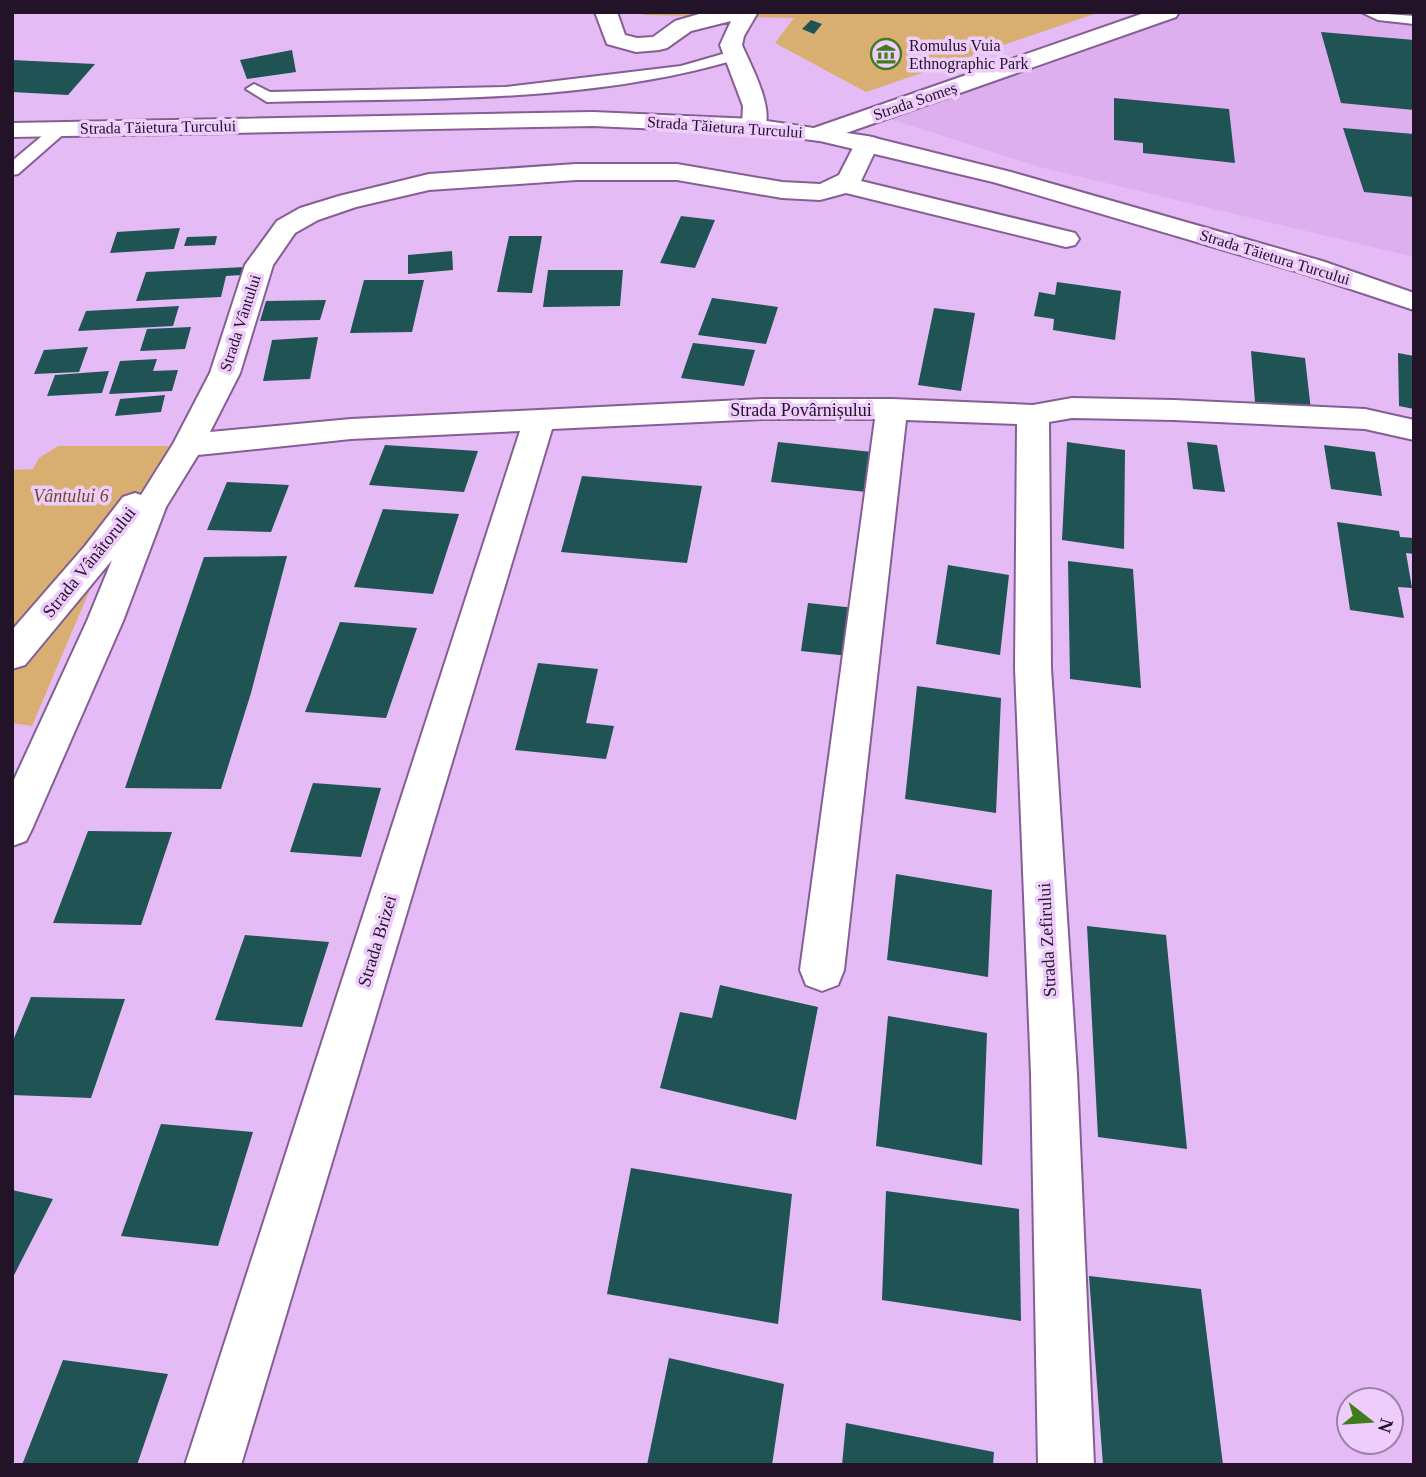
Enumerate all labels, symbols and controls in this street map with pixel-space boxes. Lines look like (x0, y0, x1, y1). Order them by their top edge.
museum icon: Romulus Vuia Ethnographic Park (869, 37, 903, 71)
place label: Romulus Vuia Ethnographic Park (909, 37, 1029, 73)
street label: Strada Someș (871, 79, 959, 124)
street label: Strada Tăietura Turcului (647, 113, 804, 141)
street label: Strada Tăietura Turcului (80, 117, 237, 137)
street label: Strada Tăietura Turcului (1198, 226, 1353, 288)
street label: Strada Vântului (216, 272, 264, 373)
street label: Strada Povârnișului (730, 400, 872, 420)
park label: Vântului 6 (33, 486, 109, 506)
street label: Strada Vânătorului (38, 503, 140, 621)
street label: Strada Zefirului (1034, 882, 1060, 998)
street label: Strada Brizei (354, 893, 400, 989)
north arrow (1335, 1386, 1405, 1456)
text: N (1374, 1416, 1398, 1436)

